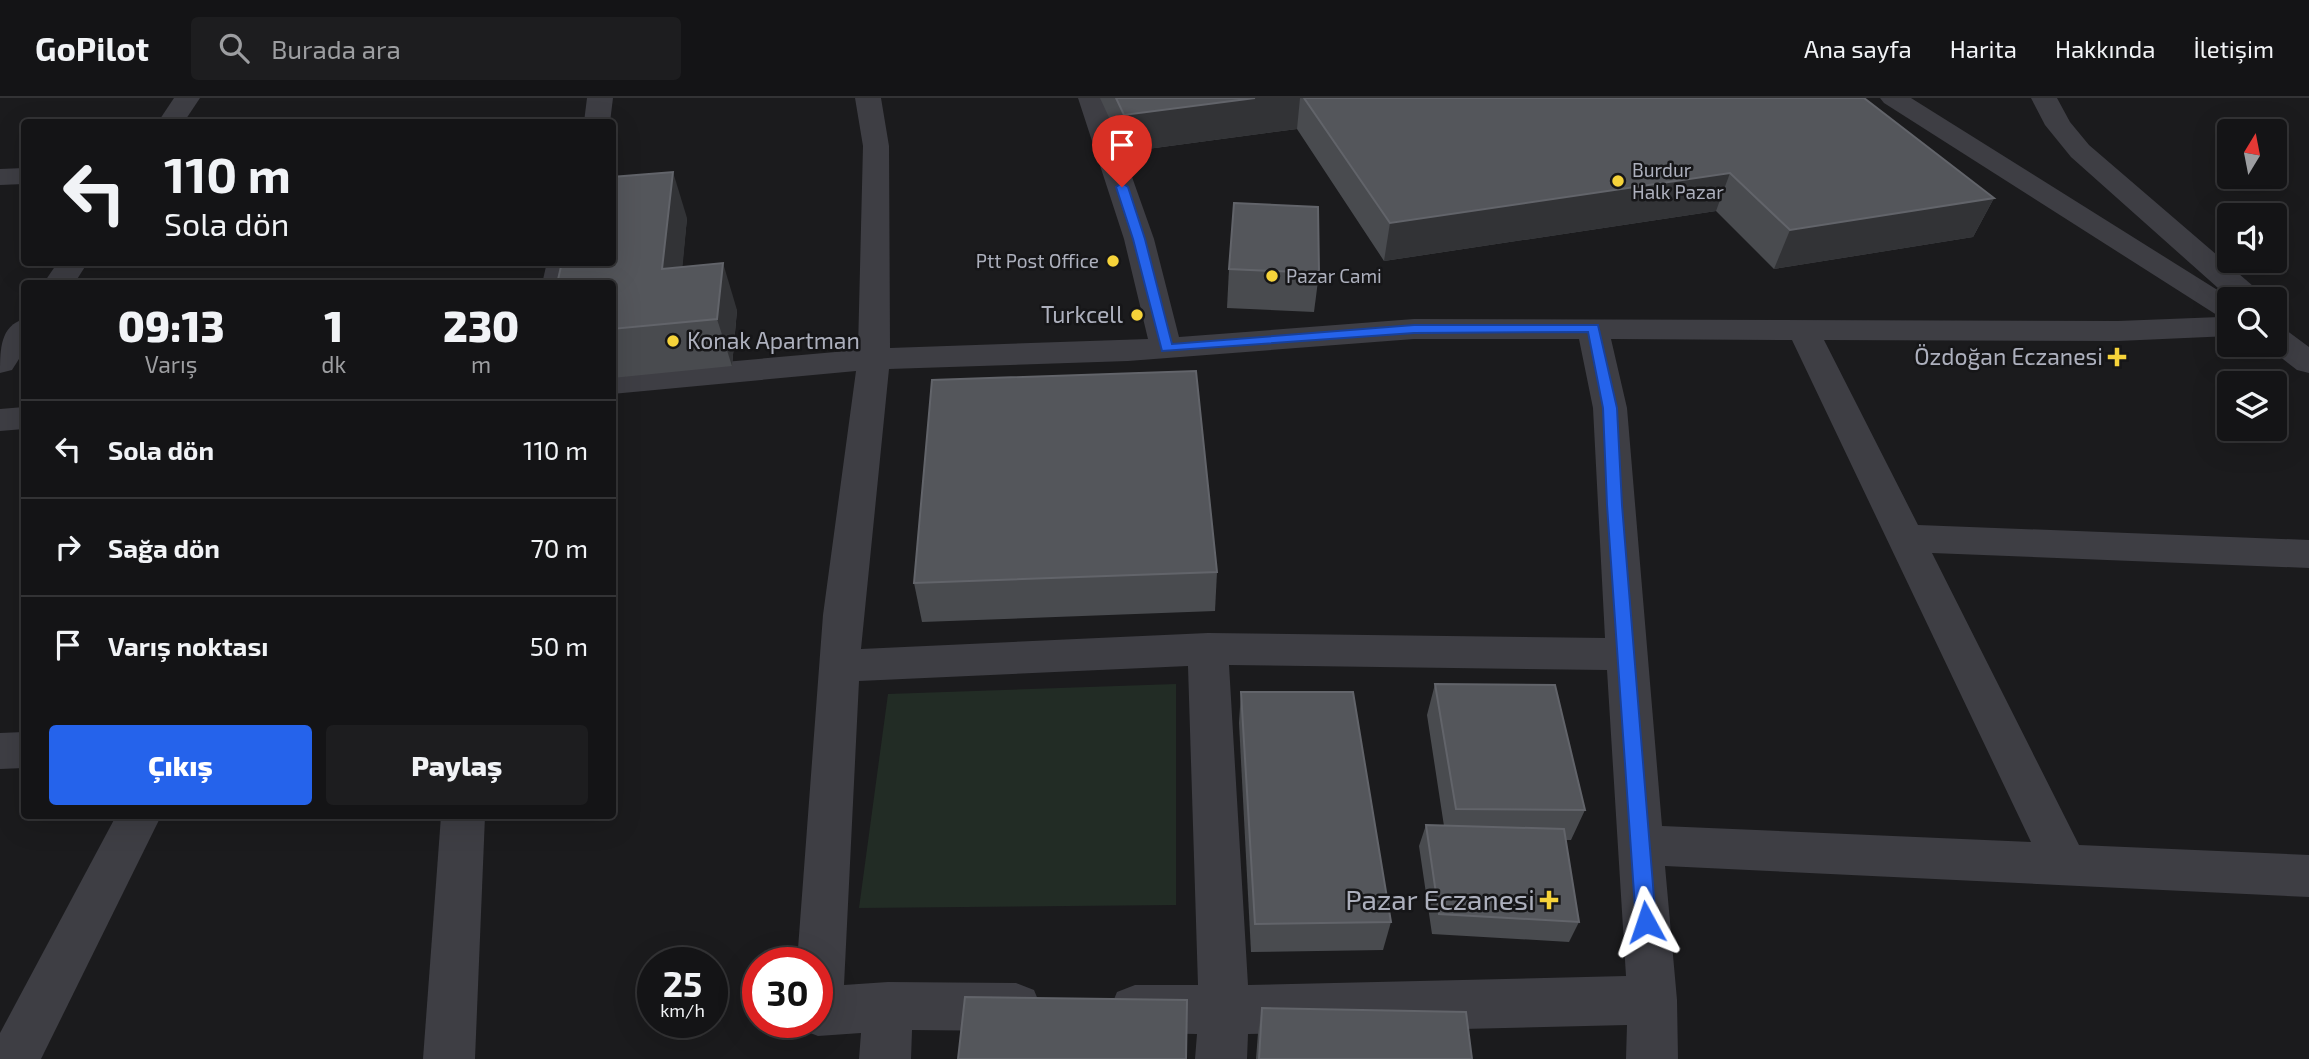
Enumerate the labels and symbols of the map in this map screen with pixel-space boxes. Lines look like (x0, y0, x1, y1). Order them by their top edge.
pin (1092, 115, 1152, 187)
north arrow (2217, 119, 2287, 189)
place label: Burdur Halk Pazar (1632, 158, 1724, 203)
marker: Burdur Halk Pazar (1610, 173, 1626, 189)
place label: Ptt Post Office (976, 249, 1099, 272)
marker: Ptt Post Office (1105, 253, 1121, 269)
place label: Pazar Cami (1286, 264, 1382, 287)
marker: Pazar Cami (1264, 268, 1280, 284)
place label: Turkcell (1041, 300, 1123, 328)
marker: Turkcell (1129, 307, 1145, 323)
place label: Konak Apartman (687, 326, 860, 354)
marker: Konak Apartman (665, 333, 681, 349)
place label: Özdoğan Eczanesi (1914, 342, 2103, 370)
marker: Özdoğan Eczanesi (2109, 349, 2125, 365)
place label: Pazar Eczanesi (1345, 882, 1535, 916)
position arrow (1609, 885, 1683, 959)
marker: Pazar Eczanesi (1541, 892, 1557, 908)
speed limit sign: 30 (742, 947, 833, 1038)

